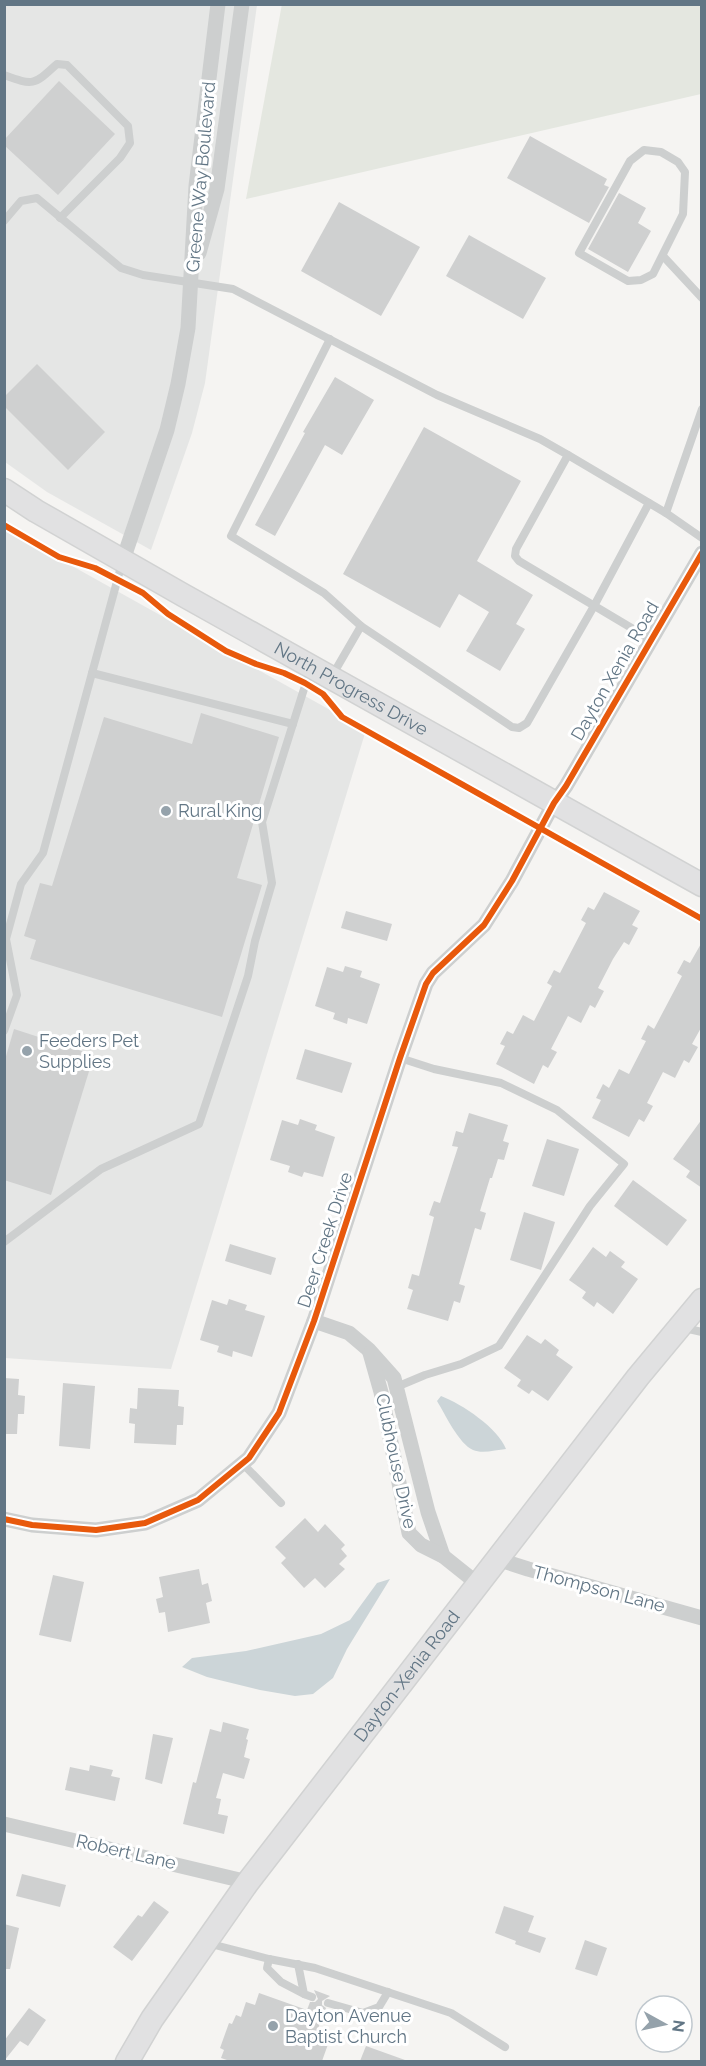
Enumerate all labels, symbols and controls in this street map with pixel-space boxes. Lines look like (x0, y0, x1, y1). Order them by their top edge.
street label: Greene Way Boulevard (182, 81, 219, 273)
street label: Dayton Xenia Road (566, 598, 663, 744)
street label: North Progress Drive (271, 637, 432, 740)
place label: Rural King (178, 800, 262, 821)
marker: Rural King (159, 804, 173, 818)
place label: Feeders Pet Supplies (39, 1030, 139, 1072)
marker: Feeders Pet Supplies (20, 1044, 34, 1058)
street label: Deer Creek Drive (293, 1169, 356, 1310)
street label: Clubhouse Drive (372, 1391, 421, 1531)
street label: Thompson Lane (531, 1561, 668, 1616)
street label: Dayton-Xenia Road (349, 1606, 464, 1746)
street label: Robert Lane (74, 1830, 179, 1873)
north arrow (634, 1994, 694, 2054)
place label: Dayton Avenue Baptist Church (285, 2005, 412, 2047)
marker: Dayton Avenue Baptist Church (266, 2019, 280, 2033)
text: N (668, 2019, 689, 2033)

